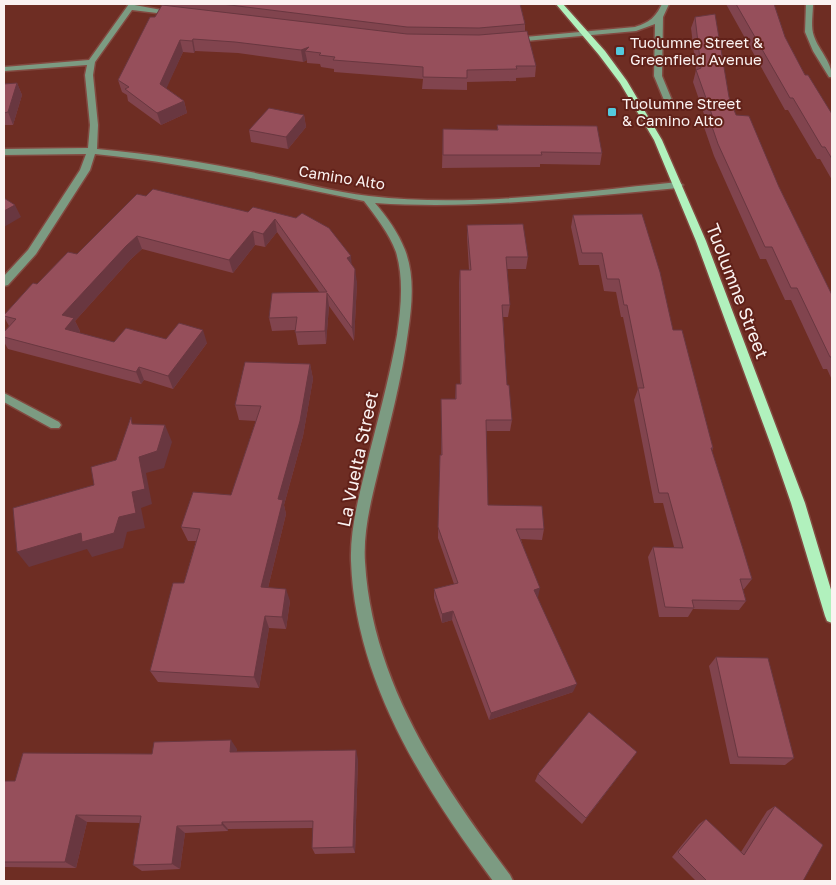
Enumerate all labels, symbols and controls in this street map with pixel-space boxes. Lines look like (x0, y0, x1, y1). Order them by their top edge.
place label: Tuolumne Street & Greenfield Avenue (630, 33, 763, 68)
marker: Tuolumne Street & Greenfield Avenue (614, 45, 626, 57)
place label: Tuolumne Street & Camino Alto (622, 94, 741, 129)
marker: Tuolumne Street & Camino Alto (606, 106, 618, 118)
street label: Camino Alto (298, 161, 386, 193)
street label: Tuolumne Street (702, 220, 774, 362)
street label: La Vuelta Street (332, 389, 382, 529)

